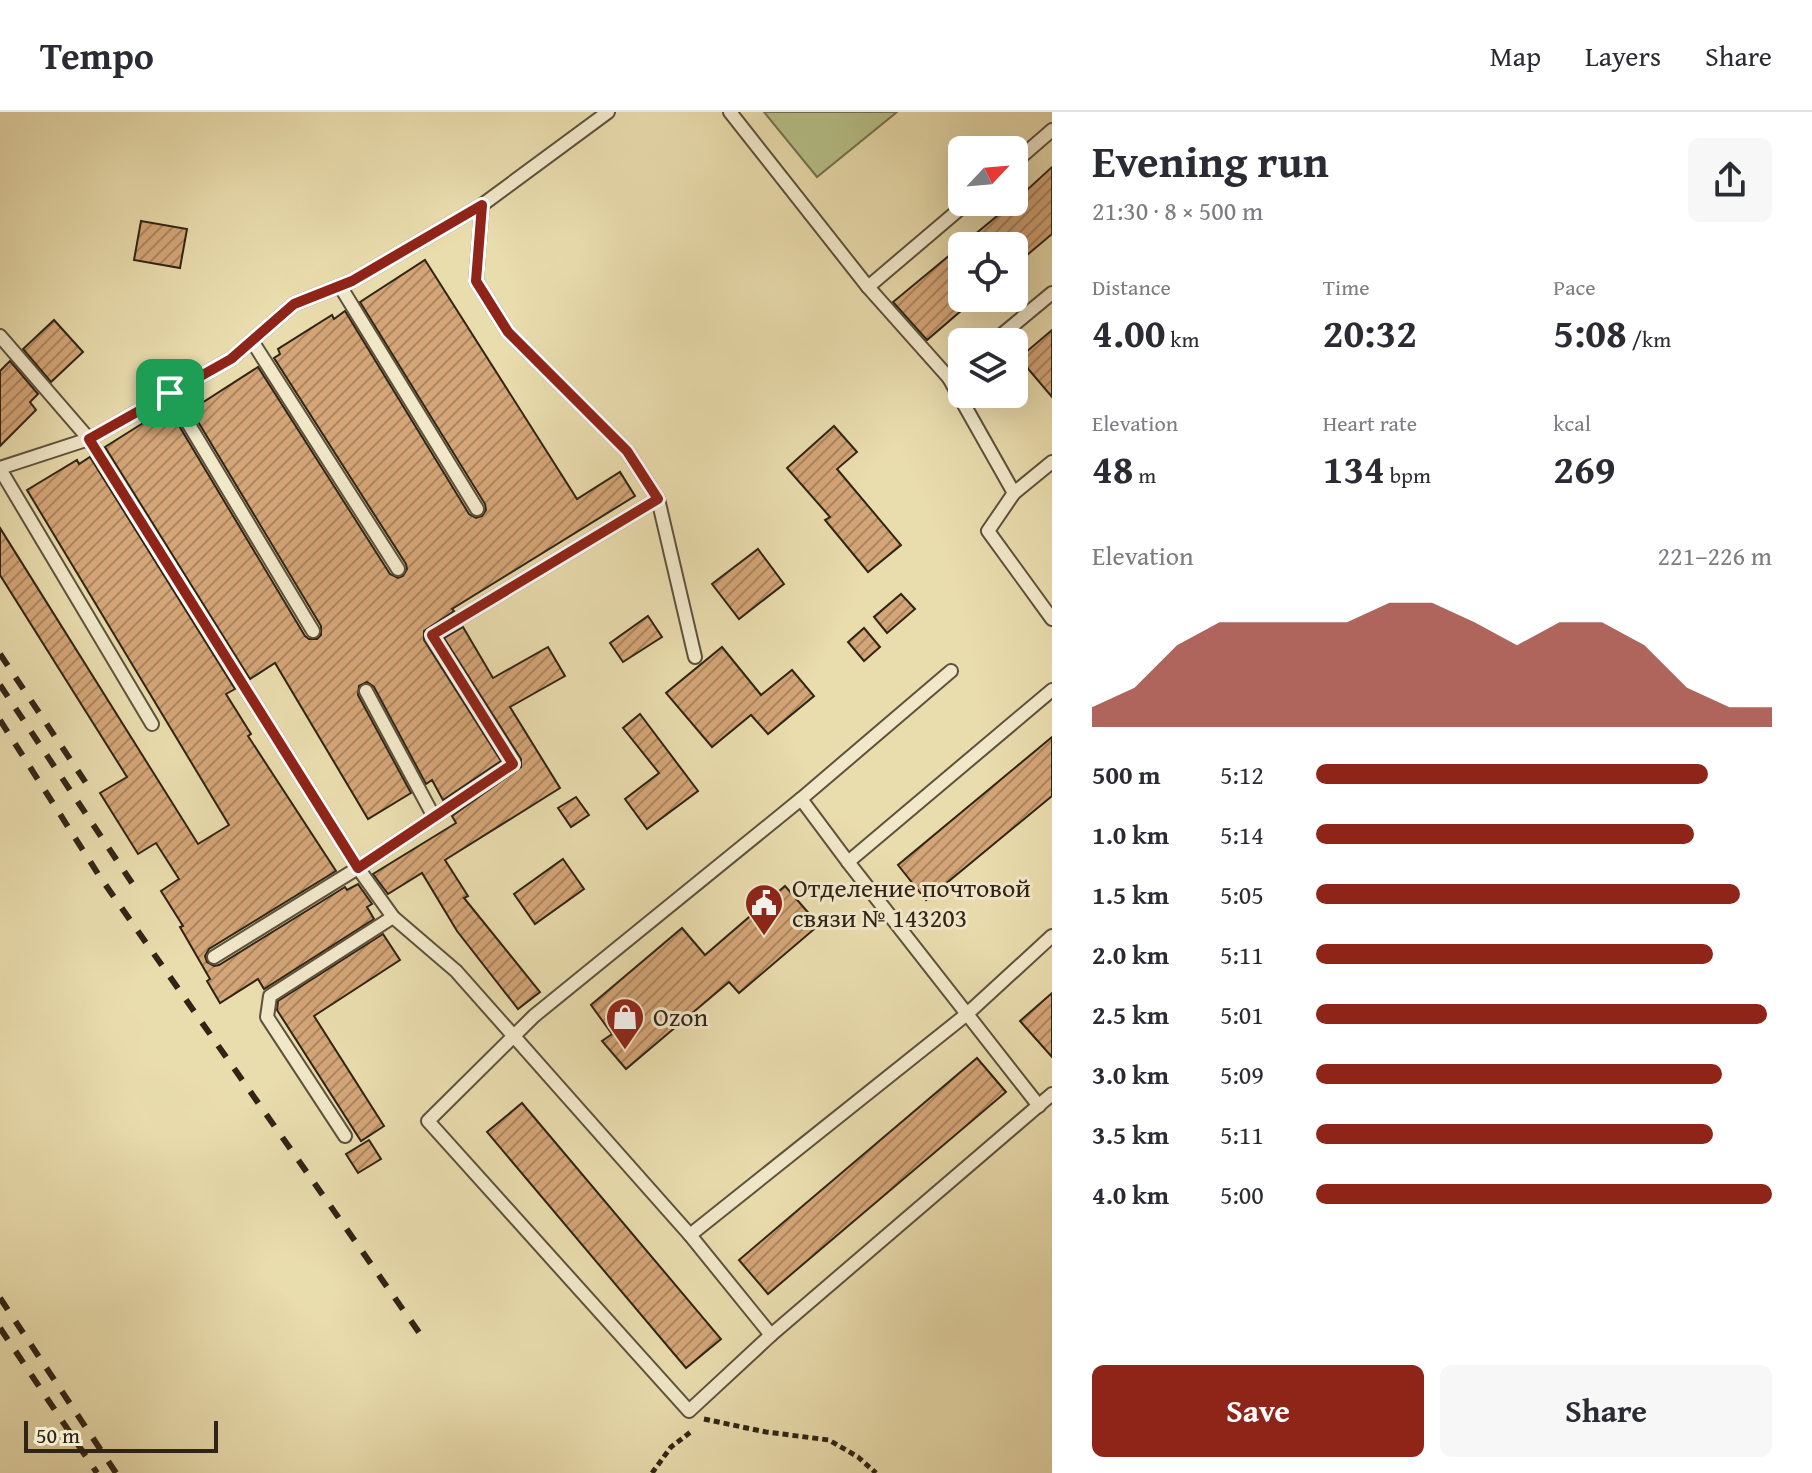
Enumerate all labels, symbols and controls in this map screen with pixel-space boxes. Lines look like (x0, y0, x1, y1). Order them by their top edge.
text: Tempo (40, 27, 154, 83)
text: Map (1490, 35, 1541, 76)
text: Layers (1585, 35, 1661, 76)
text: Share (1705, 35, 1772, 76)
text: Evening run (1092, 129, 1329, 193)
north arrow (948, 136, 1028, 216)
map controls (948, 136, 1028, 408)
button: share (1688, 138, 1772, 222)
text: 21:30 · 8 × 500 m (1092, 191, 1263, 230)
button: locate (948, 232, 1028, 312)
text: Distance (1092, 271, 1171, 303)
text: Time (1323, 271, 1369, 303)
text: Pace (1553, 271, 1596, 303)
text: 4.00 (1092, 303, 1165, 362)
text: 20:32 (1323, 303, 1417, 362)
text: 5:08 (1553, 303, 1627, 362)
text: km (1165, 323, 1199, 355)
text: /km (1627, 323, 1671, 355)
button: layers (948, 328, 1028, 408)
pin (136, 359, 204, 427)
icon: arrive (148, 371, 192, 415)
text: Elevation (1092, 407, 1178, 439)
text: Heart rate (1323, 407, 1417, 439)
text: kcal (1553, 407, 1591, 439)
text: 48 (1092, 439, 1133, 498)
text: 134 (1323, 439, 1385, 498)
text: 269 (1553, 439, 1616, 498)
text: m (1133, 459, 1156, 491)
text: bpm (1385, 459, 1431, 491)
text: Elevation (1092, 536, 1194, 575)
text: 221–226 m (1658, 536, 1772, 575)
text: 500 m (1092, 755, 1160, 794)
text: 5:12 (1220, 755, 1264, 794)
text: 1.0 km (1092, 815, 1169, 854)
text: 5:14 (1220, 815, 1264, 854)
place label: Отделение почтовой связи № 143203 (792, 868, 1031, 937)
text: 1.5 km (1092, 875, 1169, 914)
text: 5:05 (1220, 875, 1264, 914)
public building icon: Отделение почтовой связи № 143203 (743, 882, 785, 937)
text: 2.0 km (1092, 935, 1169, 974)
text: 5:11 (1220, 935, 1264, 974)
text: 2.5 km (1092, 995, 1169, 1034)
text: 5:01 (1220, 995, 1264, 1034)
shop icon: Ozon (604, 996, 646, 1051)
place label: Ozon (653, 997, 708, 1036)
text: 3.0 km (1092, 1055, 1169, 1094)
text: 5:09 (1220, 1055, 1264, 1094)
text: 3.5 km (1092, 1115, 1169, 1154)
text: 5:11 (1220, 1115, 1264, 1154)
text: 4.0 km (1092, 1175, 1169, 1214)
text: 5:00 (1220, 1175, 1264, 1214)
button: Save (1092, 1365, 1424, 1457)
button: Share (1440, 1365, 1772, 1457)
scale bar (24, 1417, 218, 1453)
text: 50 m (36, 1419, 80, 1451)

